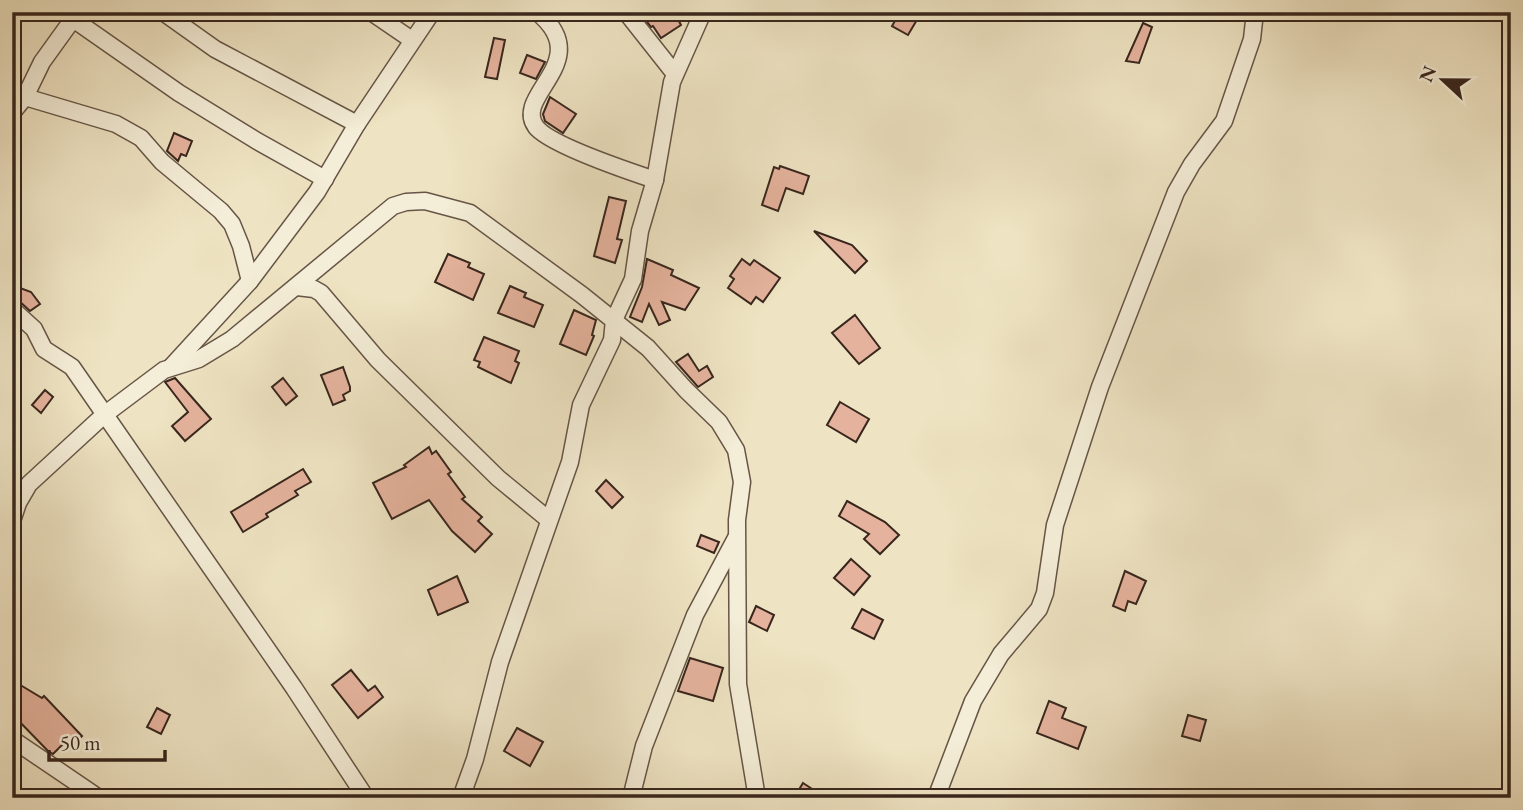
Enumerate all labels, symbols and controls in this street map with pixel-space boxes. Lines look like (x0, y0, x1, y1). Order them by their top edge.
north arrow (1408, 46, 1478, 116)
text: N (1413, 61, 1442, 86)
scale bar (49, 719, 164, 763)
text: 50 m (60, 729, 101, 756)

